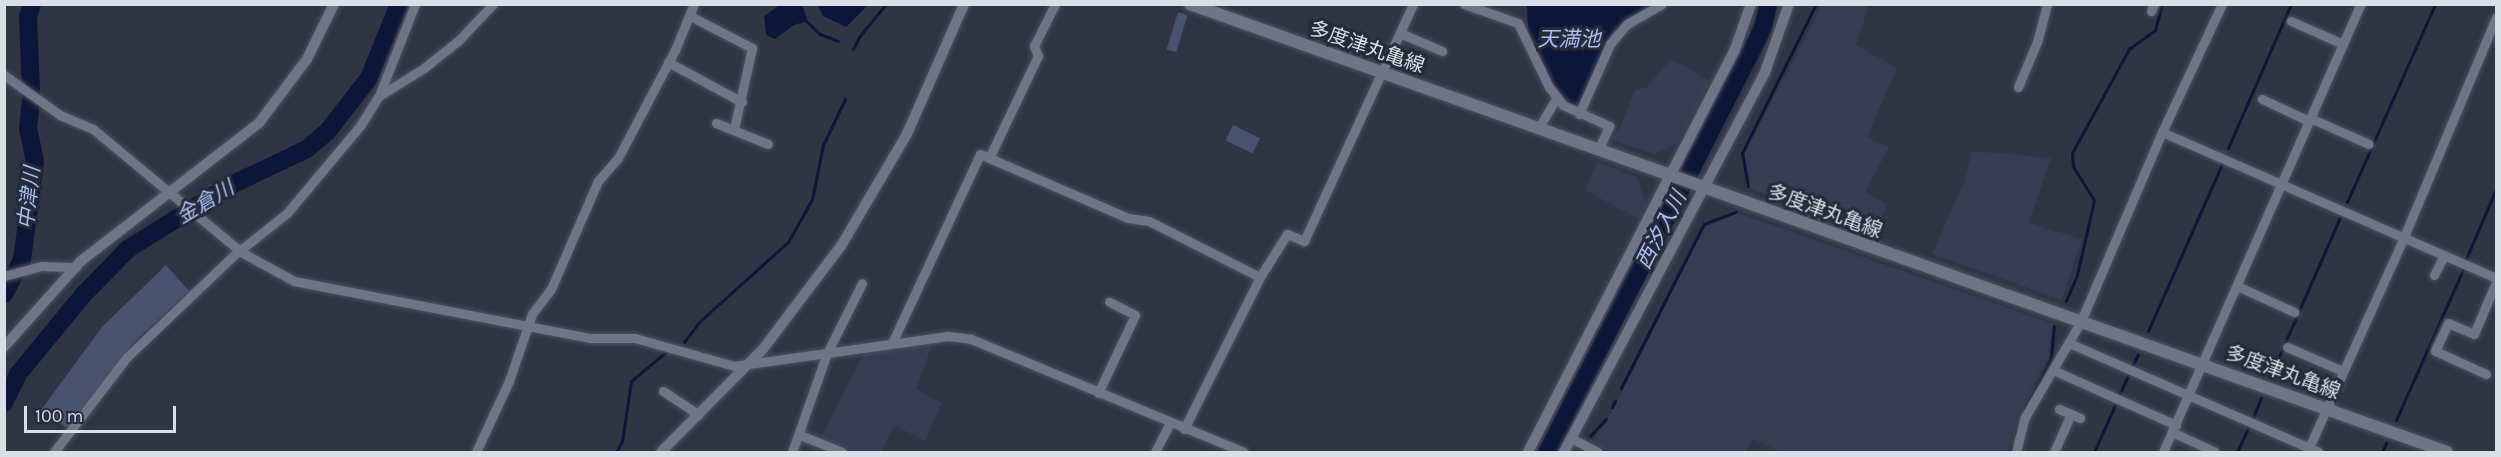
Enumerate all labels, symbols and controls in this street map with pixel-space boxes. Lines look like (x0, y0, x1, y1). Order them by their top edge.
street label: 多度津丸亀線 (1306, 16, 1428, 78)
water label: 天満池 (1538, 26, 1600, 52)
water label: 中津川 (13, 165, 45, 231)
water label: 金倉川 (172, 175, 238, 229)
street label: 多度津丸亀線 (1765, 179, 1885, 243)
water label: 西汐入川 (1631, 187, 1691, 273)
street label: 多度津丸亀線 (2223, 340, 2343, 404)
scale bar (27, 394, 178, 432)
text: 100 m (35, 405, 83, 427)

